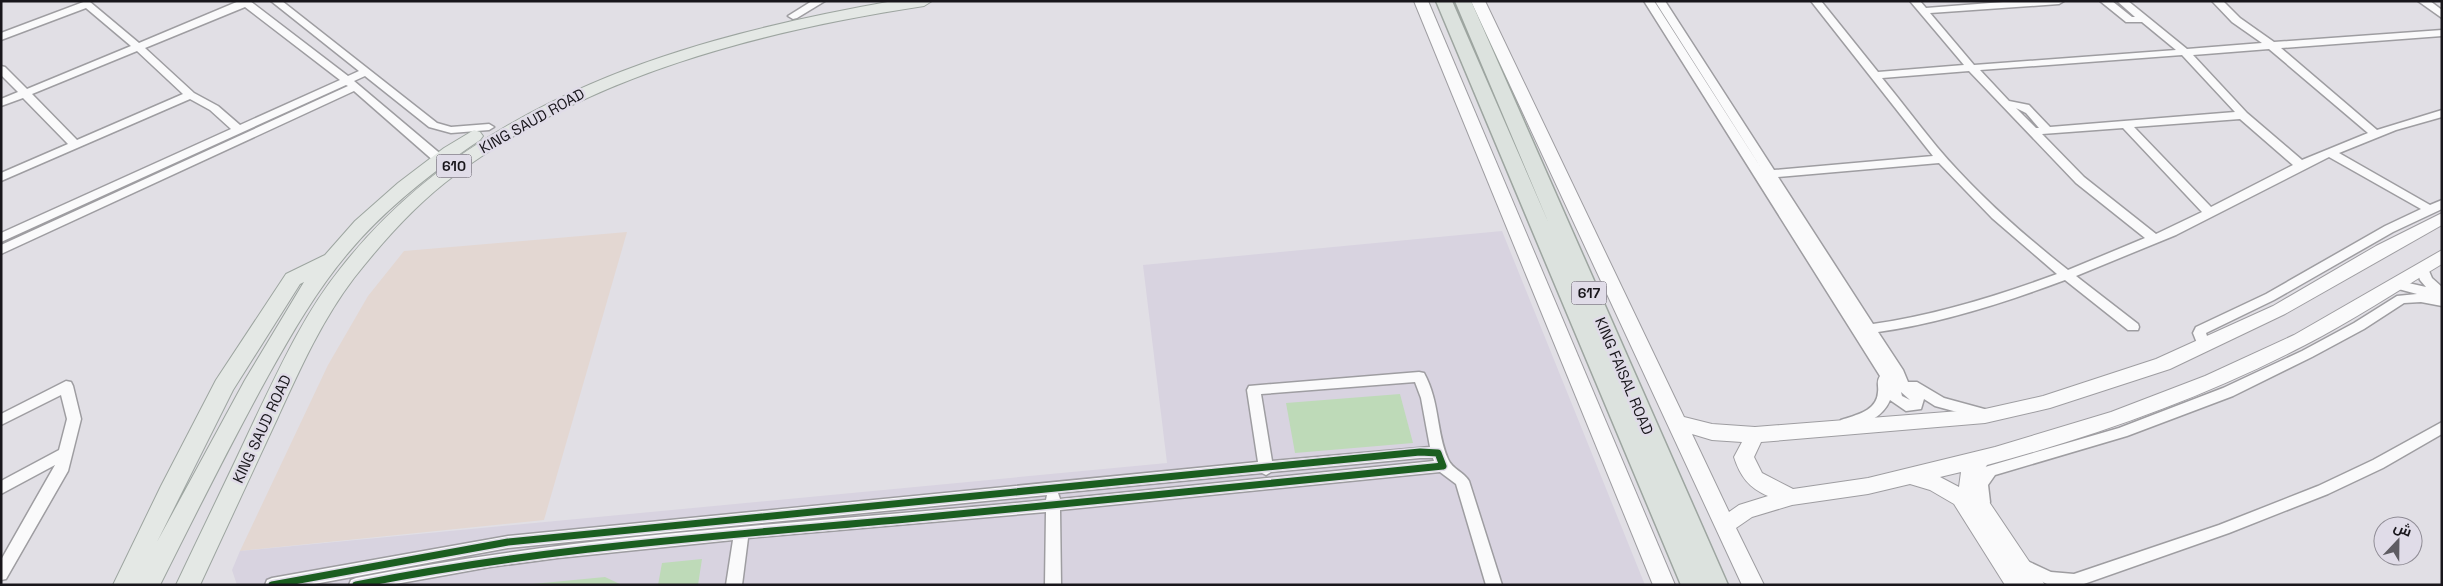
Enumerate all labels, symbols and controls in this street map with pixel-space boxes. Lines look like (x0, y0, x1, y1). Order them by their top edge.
street label: KING SAUD ROAD (476, 84, 588, 157)
road number: 610 (436, 154, 472, 178)
road number: 617 (1572, 282, 1606, 304)
street label: KING FAISAL ROAD (1591, 314, 1658, 438)
street label: KING SAUD ROAD (228, 372, 295, 486)
north arrow (2373, 516, 2423, 566)
text: ش (2391, 517, 2415, 541)

